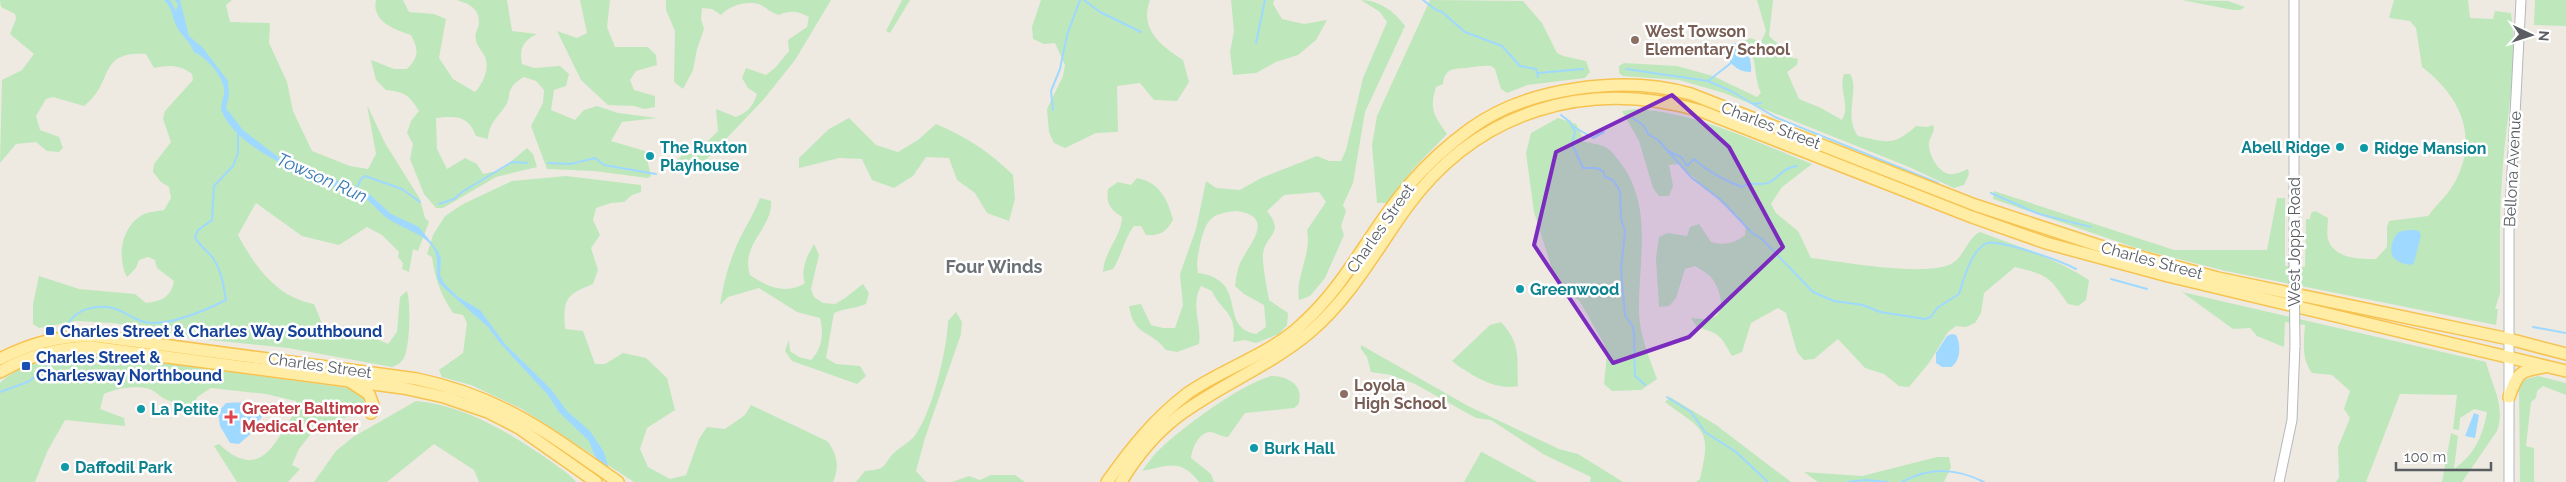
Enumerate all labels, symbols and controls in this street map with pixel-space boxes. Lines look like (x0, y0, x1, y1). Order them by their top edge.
north arrow (2506, 10, 2556, 60)
place label: West Towson Elementary School (1645, 22, 1791, 59)
text: N (2536, 30, 2552, 42)
marker: West Towson Elementary School (1629, 34, 1641, 46)
street label: Charles Street (1719, 98, 1824, 153)
street label: Bellona Avenue (2500, 111, 2525, 227)
place label: The Ruxton Playhouse (660, 138, 747, 175)
place label: Abell Ridge (2241, 138, 2330, 157)
place label: Ridge Mansion (2374, 139, 2486, 158)
marker: Abell Ridge (2334, 141, 2346, 153)
marker: Ridge Mansion (2358, 142, 2370, 154)
water label: Towson Run (274, 148, 371, 207)
marker: The Ruxton Playhouse (644, 150, 656, 162)
street label: West Joppa Road (2285, 177, 2304, 307)
street label: Charles Street (1343, 179, 1419, 277)
street label: Charles Street (2099, 238, 2205, 283)
district label: Four Winds (946, 256, 1043, 277)
place label: Greenwood (1530, 280, 1619, 299)
marker: Greenwood (1514, 283, 1526, 295)
place label: Charles Street & Charles Way Southbound (60, 322, 382, 341)
marker: Charles Street & Charles Way Southbound (44, 325, 56, 337)
place label: Charles Street & Charlesway Northbound (36, 348, 222, 385)
street label: Charles Street (267, 349, 374, 382)
marker: Charles Street & Charlesway Northbound (20, 360, 32, 372)
place label: Loyola High School (1354, 376, 1448, 413)
marker: Loyola High School (1338, 388, 1350, 400)
place label: Greater Baltimore Medical Center (242, 399, 380, 436)
place label: La Petite (151, 400, 219, 419)
marker: La Petite (135, 403, 147, 415)
marker: Greater Baltimore Medical Center (224, 410, 238, 424)
place label: Burk Hall (1264, 439, 1336, 458)
scale bar (2396, 440, 2491, 472)
marker: Burk Hall (1248, 442, 1260, 454)
text: 100 m (2404, 448, 2446, 466)
place label: Daffodil Park (75, 458, 172, 477)
marker: Daffodil Park (59, 461, 71, 473)

